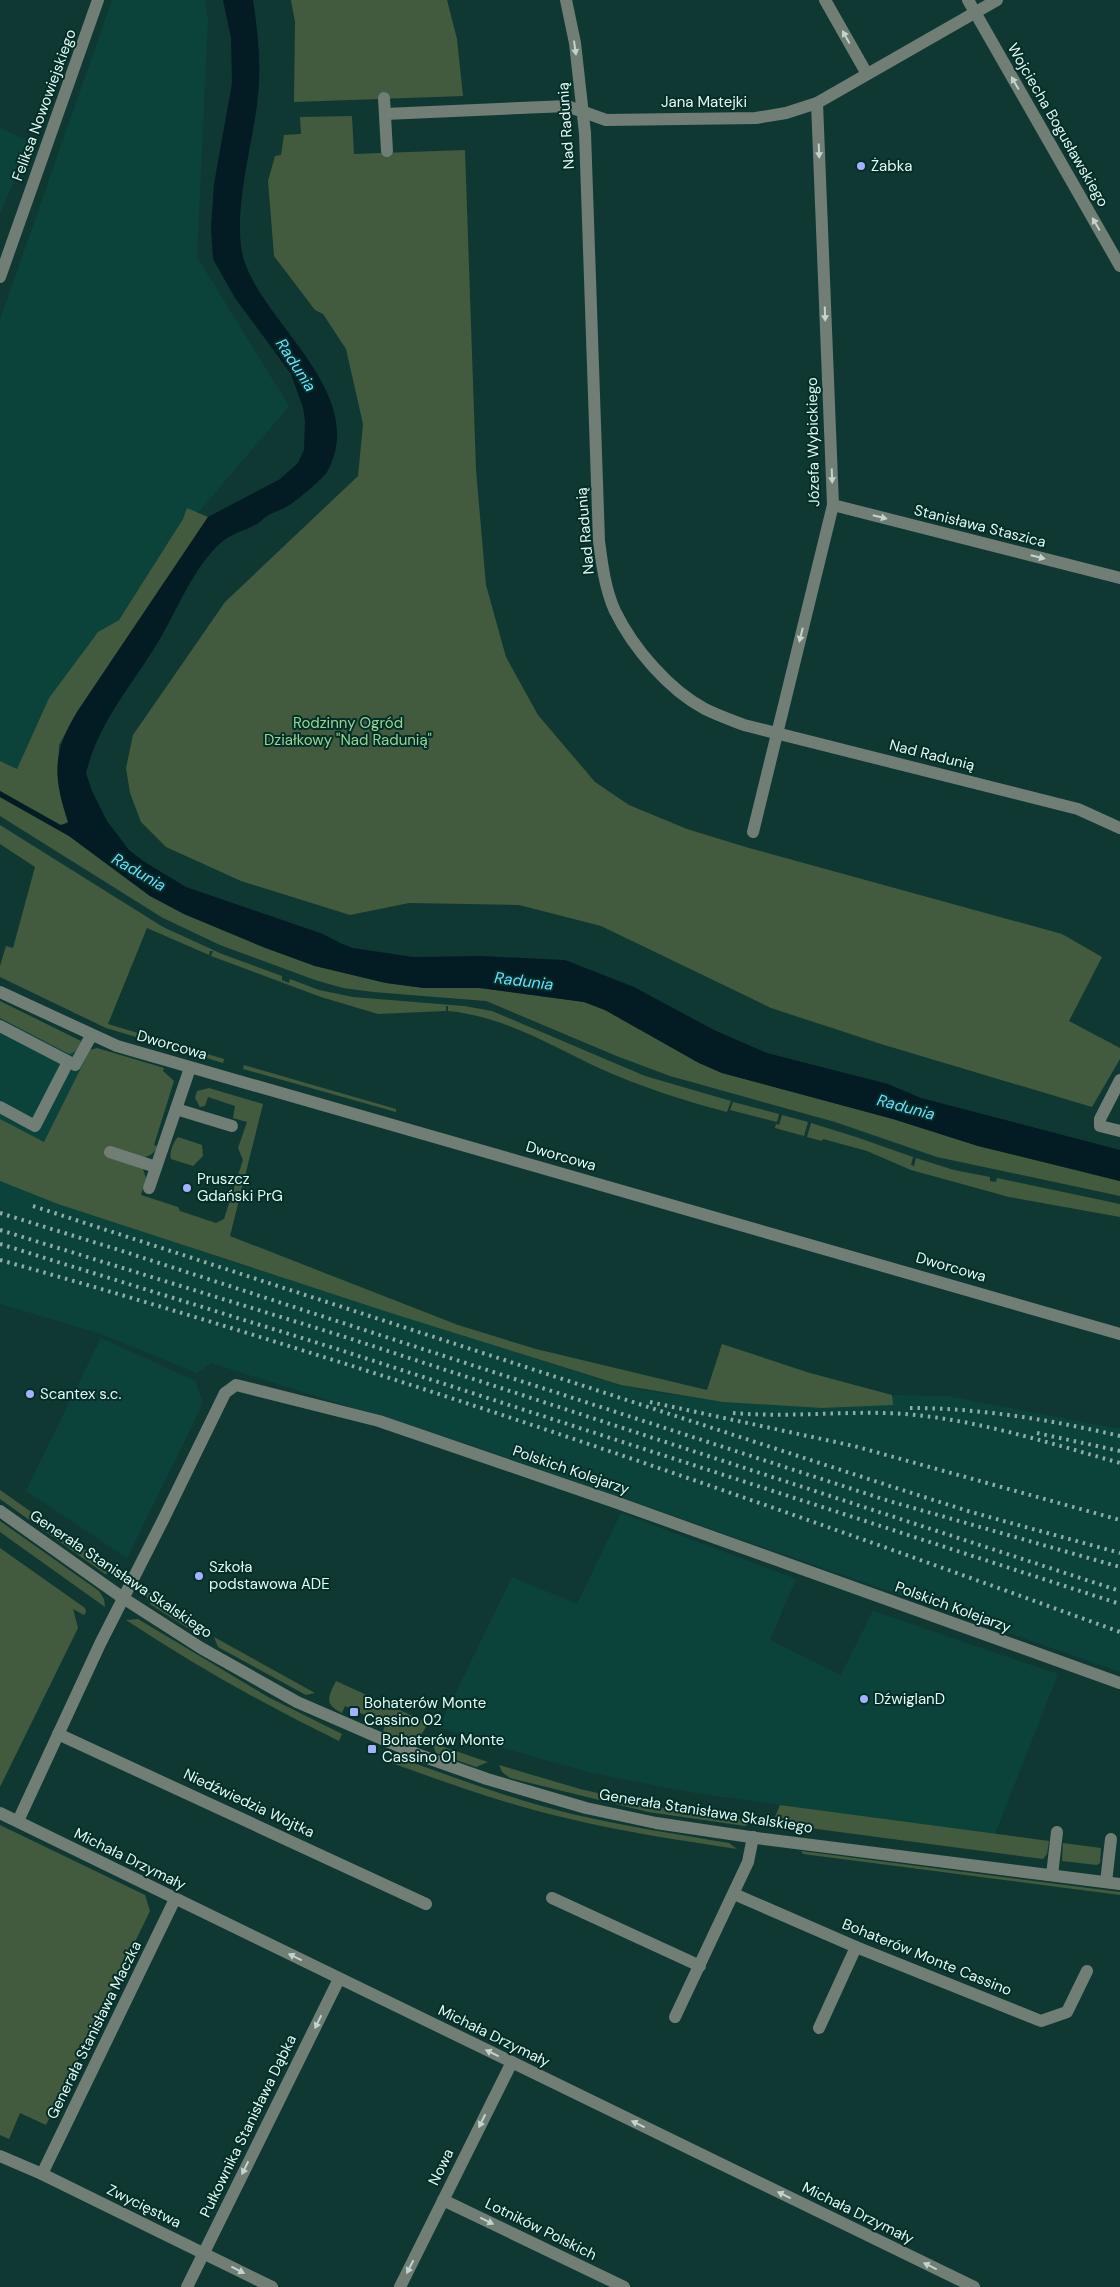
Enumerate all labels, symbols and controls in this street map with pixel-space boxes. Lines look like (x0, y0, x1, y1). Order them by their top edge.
street label: Feliksa Nowowiejskiego (7, 26, 81, 184)
one-way arrow (842, 30, 850, 45)
one-way arrow (572, 40, 580, 56)
street label: Wojciecha Bogusławskiego (1003, 40, 1113, 211)
one-way arrow (1011, 76, 1020, 89)
street label: Nad Radunią (553, 82, 579, 170)
street label: Jana Matejki (661, 92, 747, 112)
one-way arrow (815, 143, 823, 159)
place label: Żabka (871, 156, 912, 176)
marker: Żabka (855, 160, 867, 172)
one-way arrow (1092, 217, 1100, 231)
one-way arrow (822, 306, 830, 322)
water label: Radunia (271, 334, 321, 396)
street label: Józefa Wybickiego (802, 377, 824, 507)
one-way arrow (828, 468, 836, 484)
street label: Nad Radunią (571, 487, 599, 575)
street label: Stanisława Staszica (912, 500, 1048, 552)
one-way arrow (873, 514, 888, 522)
one-way arrow (1030, 554, 1045, 562)
one-way arrow (797, 627, 805, 642)
park label: Rodzinny Ogród Działkowy "Nad Radunią" (264, 713, 432, 750)
street label: Nad Radunią (887, 735, 977, 775)
water label: Radunia (108, 848, 170, 896)
water label: Radunia (493, 967, 555, 995)
street label: Dworcowa (135, 1025, 209, 1065)
water label: Radunia (875, 1089, 938, 1125)
street label: Dworcowa (524, 1136, 598, 1176)
place label: Pruszcz Gdański PrG (197, 1169, 283, 1206)
marker: Pruszcz Gdański PrG (181, 1182, 193, 1194)
street label: Dworcowa (914, 1247, 988, 1287)
place label: Scantex s.c. (40, 1384, 121, 1404)
marker: Scantex s.c. (24, 1388, 36, 1400)
street label: Polskich Kolejarzy (510, 1441, 633, 1500)
street label: Generała Stanisława Skalskiego (26, 1505, 216, 1643)
place label: Szkoła podstawowa ADE (209, 1557, 330, 1594)
marker: Szkoła podstawowa ADE (193, 1570, 205, 1582)
street label: Polskich Kolejarzy (892, 1577, 1014, 1637)
place label: DźwiglanD (874, 1689, 945, 1709)
place label: Bohaterów Monte Cassino 02 (364, 1693, 486, 1730)
marker: DźwiglanD (858, 1693, 870, 1705)
marker: Bohaterów Monte Cassino 02 (348, 1706, 360, 1718)
place label: Bohaterów Monte Cassino 01 (382, 1730, 504, 1767)
marker: Bohaterów Monte Cassino 01 (366, 1743, 378, 1755)
street label: Niedźwiedzia Wojtka (180, 1764, 318, 1842)
street label: Generała Stanisława Skalskiego (598, 1784, 814, 1838)
street label: Michała Drzymały (71, 1823, 190, 1895)
street label: Bohaterów Monte Cassino (839, 1914, 1015, 2000)
street label: Generała Stanisława Maczka (42, 1937, 146, 2123)
one-way arrow (288, 1953, 302, 1961)
street label: Michała Drzymały (435, 2000, 554, 2072)
one-way arrow (313, 2015, 322, 2030)
street label: Pułkownika Stanisława Dąbka (195, 2031, 301, 2221)
one-way arrow (485, 2048, 499, 2056)
one-way arrow (478, 2114, 486, 2129)
one-way arrow (631, 2119, 645, 2127)
street label: Nowa (424, 2145, 458, 2189)
one-way arrow (241, 2161, 249, 2175)
street label: Michała Drzymały (799, 2177, 918, 2249)
street label: Zwycięstwa (104, 2179, 184, 2233)
one-way arrow (777, 2191, 791, 2199)
street label: Lotników Polskich (482, 2193, 600, 2265)
one-way arrow (480, 2217, 494, 2225)
one-way arrow (406, 2260, 414, 2274)
one-way arrow (923, 2262, 938, 2270)
one-way arrow (231, 2266, 245, 2274)

